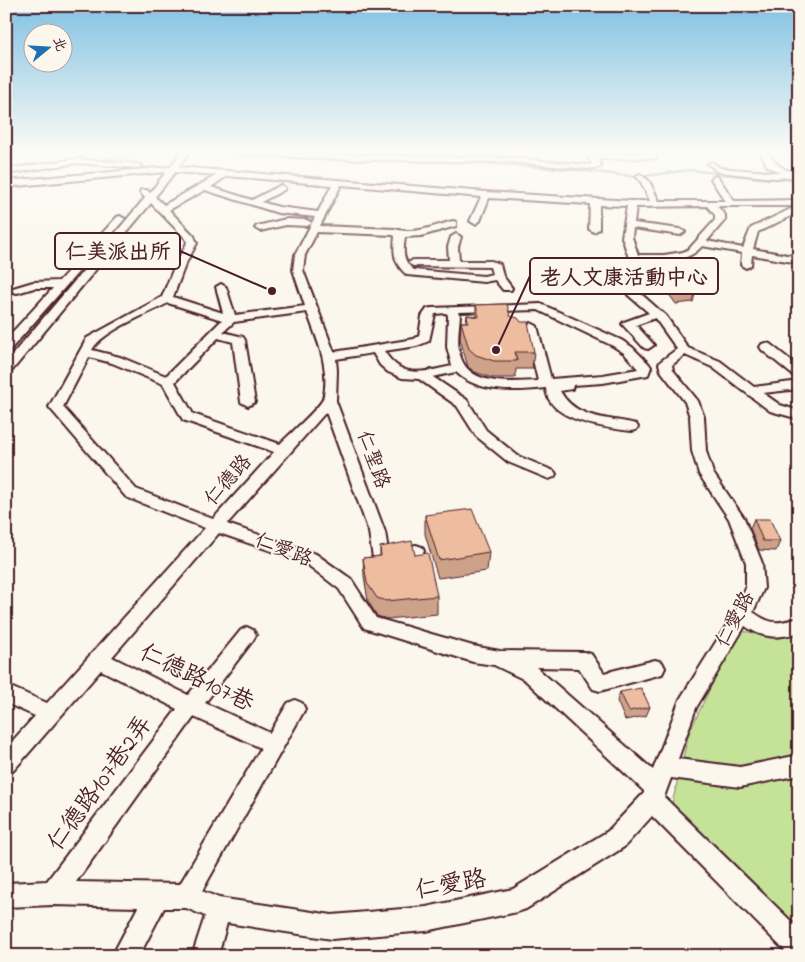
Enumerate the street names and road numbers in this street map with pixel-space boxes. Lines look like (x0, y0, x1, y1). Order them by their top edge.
street label: 仁聖路 (348, 427, 396, 494)
street label: 仁德路 (198, 448, 260, 513)
street label: 仁愛路 (250, 527, 317, 576)
street label: 仁愛路 (709, 586, 763, 653)
street label: 仁德路107巷 (133, 636, 259, 722)
street label: 仁德路107巷2弄 (40, 709, 162, 859)
street label: 仁愛路 (413, 863, 489, 909)

